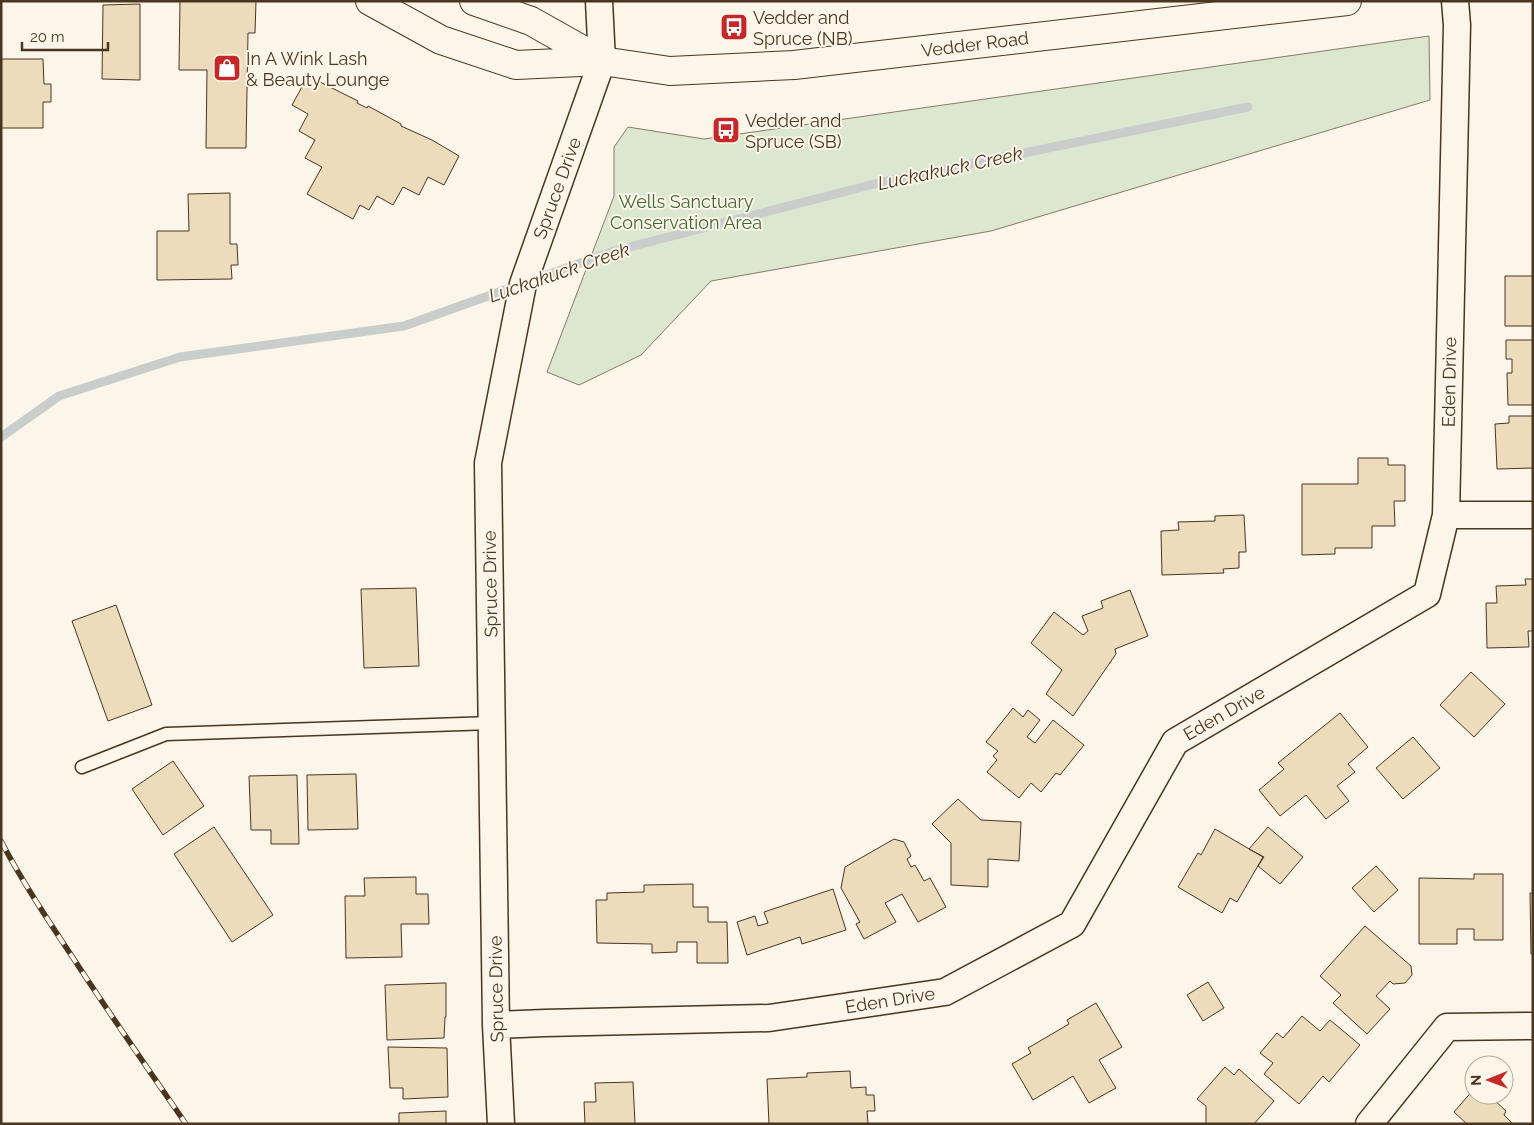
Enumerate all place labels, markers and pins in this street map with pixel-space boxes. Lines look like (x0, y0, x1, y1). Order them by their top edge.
place label: Vedder and Spruce (NB) (753, 7, 853, 49)
bus stop icon: Vedder and Spruce (NB) (719, 12, 749, 42)
place label: In A Wink Lash & Beauty Lounge (246, 48, 390, 90)
shop icon: In A Wink Lash & Beauty Lounge (212, 53, 242, 83)
place label: Vedder and Spruce (SB) (745, 110, 842, 152)
bus stop icon: Vedder and Spruce (SB) (711, 115, 741, 145)

